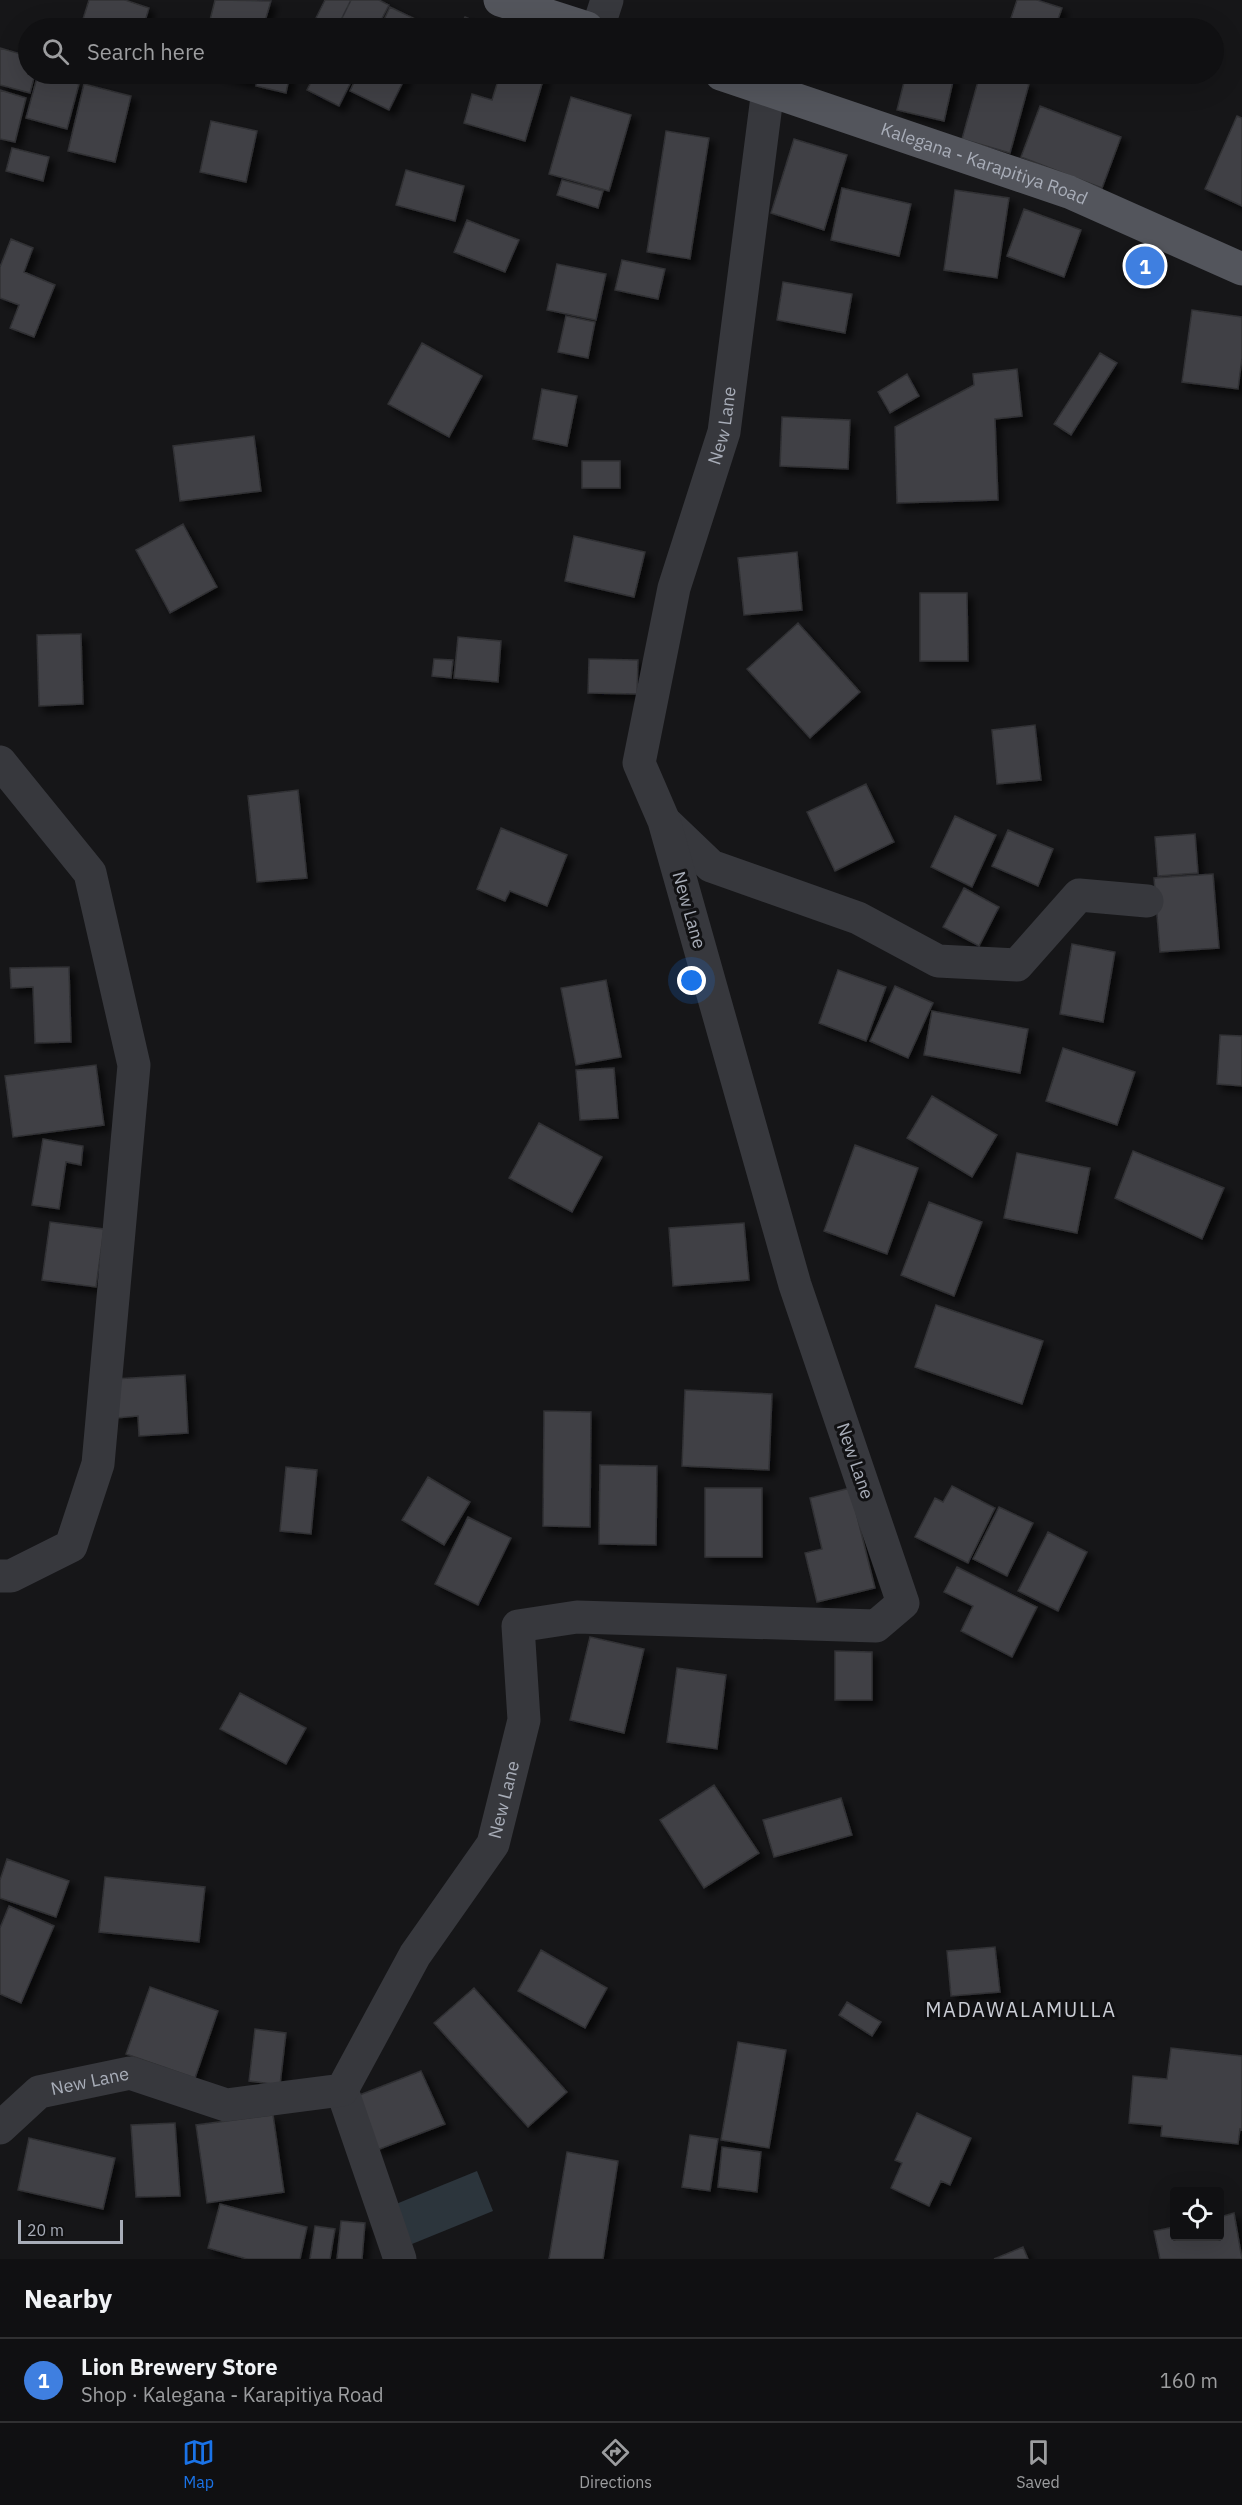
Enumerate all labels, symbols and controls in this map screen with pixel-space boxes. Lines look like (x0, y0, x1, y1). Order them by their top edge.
search box (18, 18, 1224, 84)
icon: search (39, 35, 72, 68)
text: Search here (87, 37, 205, 66)
street label: Kalegana - Karapitiya Road (878, 117, 1091, 210)
pin: 1 (1126, 244, 1164, 288)
street label: New Lane (702, 385, 741, 467)
street label: New Lane (667, 869, 711, 951)
your location (677, 966, 706, 995)
street label: New Lane (832, 1420, 879, 1502)
street label: New Lane (483, 1758, 524, 1841)
district label: MADAWALAMULLA (925, 1996, 1117, 2023)
street label: New Lane (49, 2062, 131, 2100)
map controls (1170, 2187, 1224, 2241)
button: locate (1170, 2187, 1224, 2241)
scale bar (18, 2217, 123, 2244)
text: 20 m (27, 2220, 64, 2240)
text: Nearby (24, 2281, 112, 2315)
text: Lion Brewery Store (81, 2352, 278, 2381)
text: 1 (38, 2367, 50, 2394)
text: 160 m (1160, 2367, 1218, 2394)
text: Shop · Kalegana - Karapitiya Road (81, 2381, 384, 2408)
tab: Map (182, 2436, 215, 2492)
tab: Directions (579, 2436, 652, 2492)
tab: Saved (1016, 2436, 1060, 2492)

